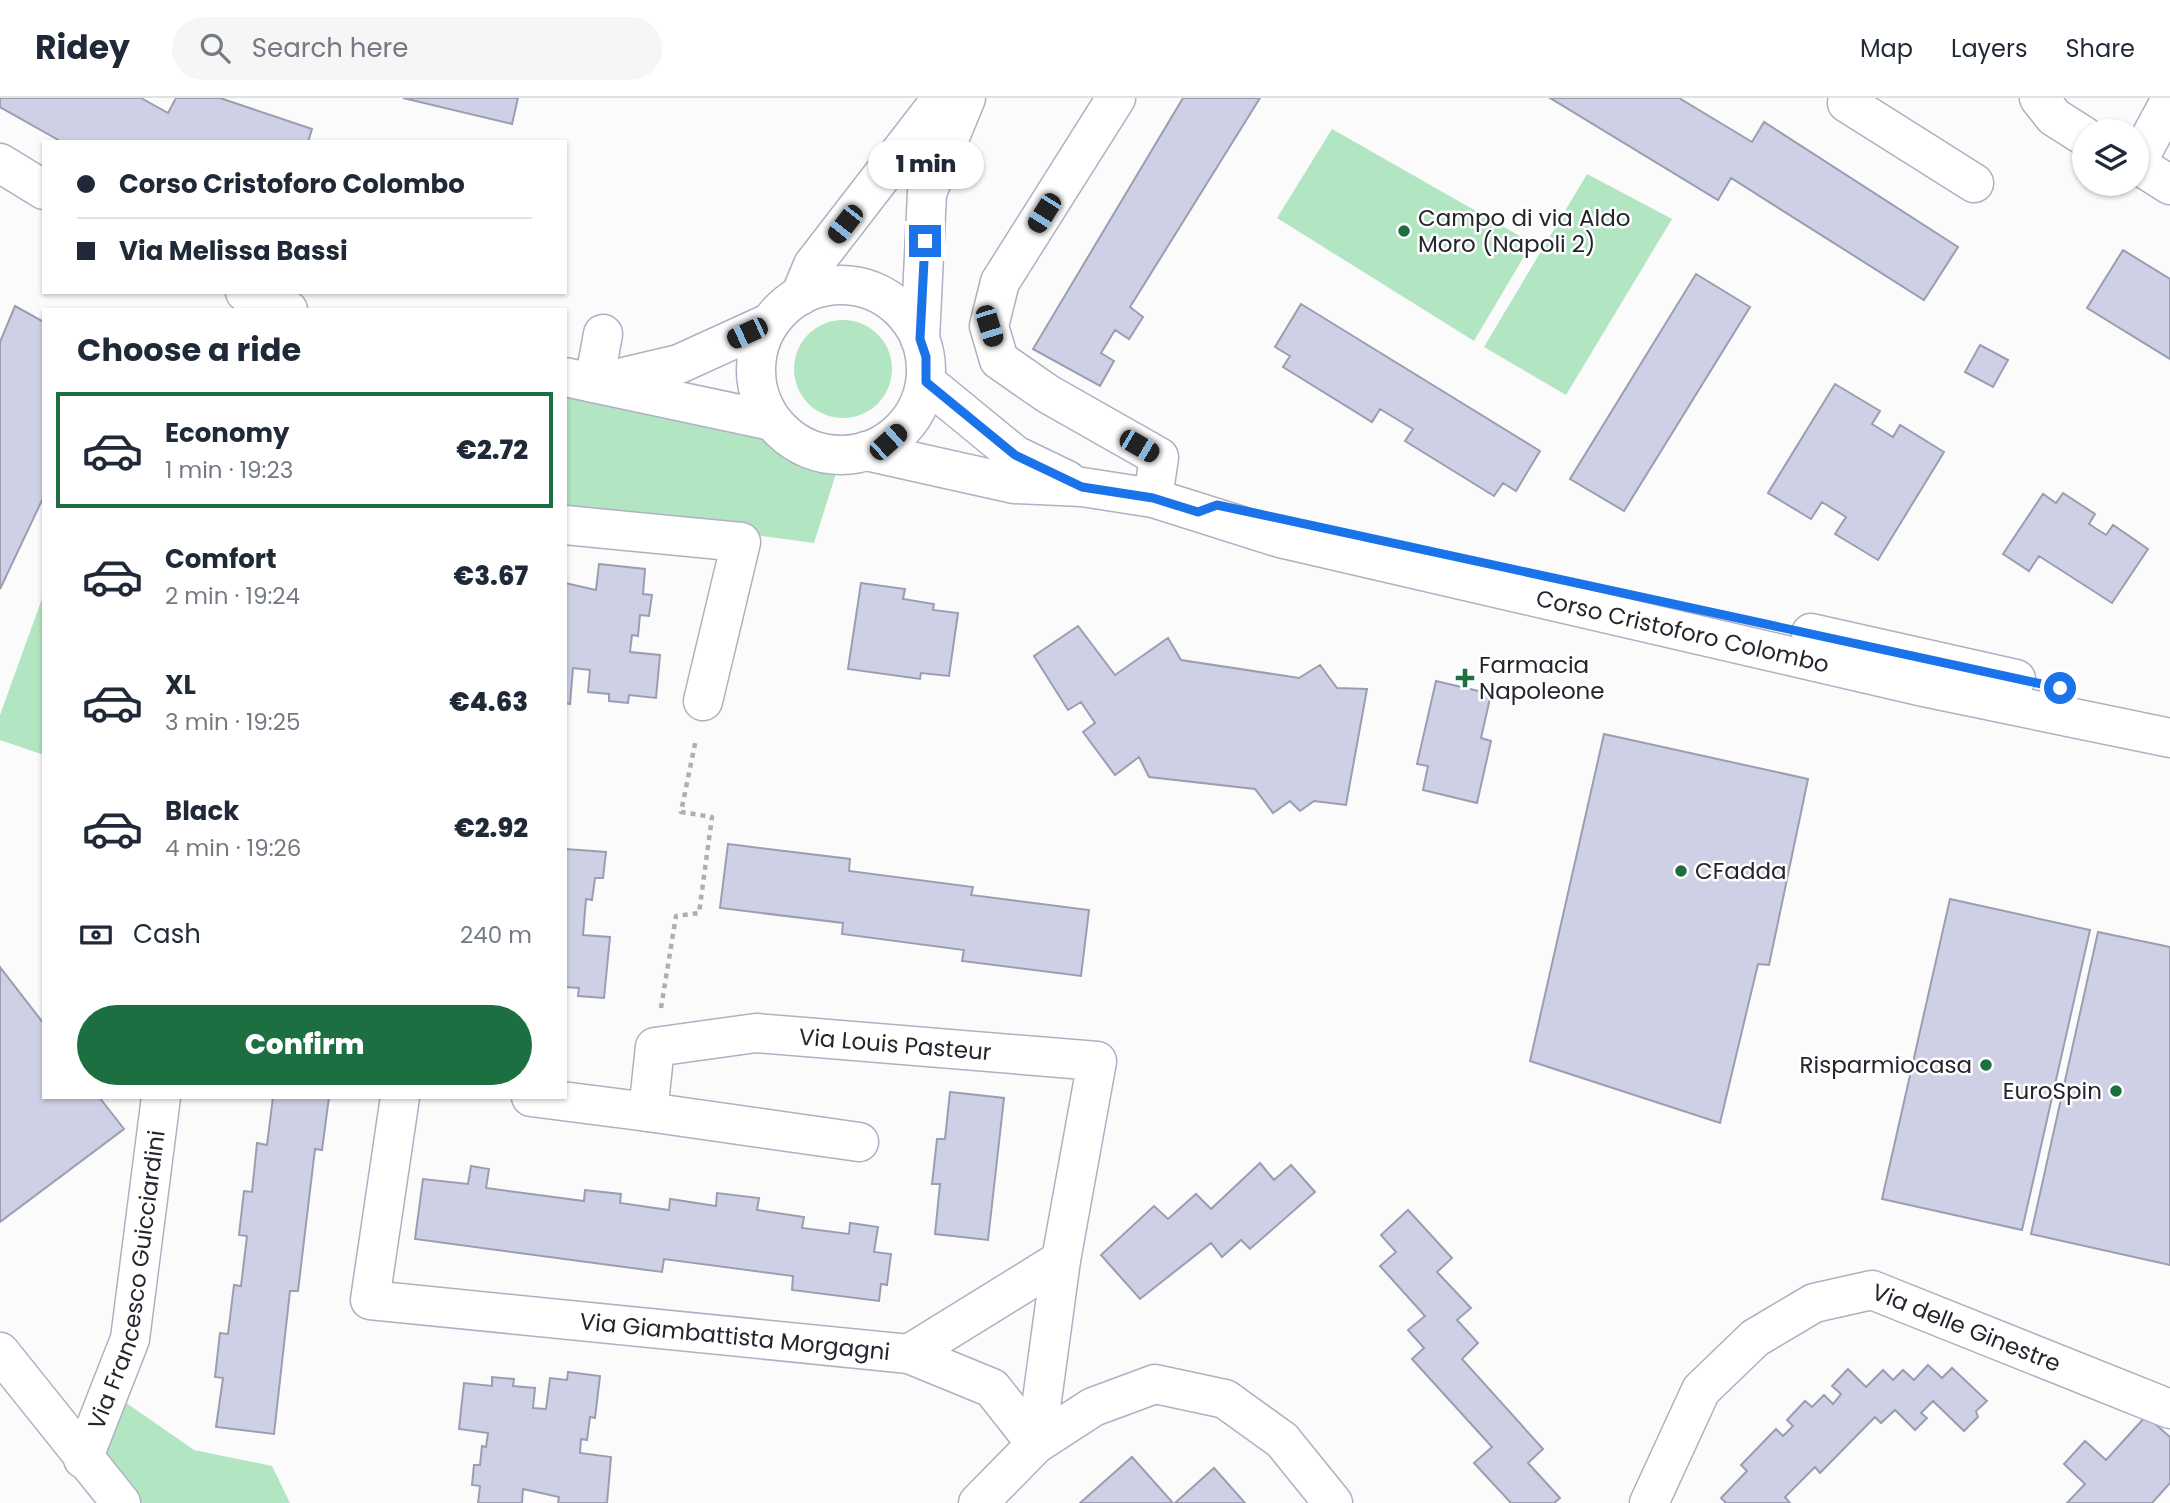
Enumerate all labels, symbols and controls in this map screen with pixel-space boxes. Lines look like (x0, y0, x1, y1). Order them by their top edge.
search box (172, 17, 662, 80)
text: Ridey (35, 24, 130, 71)
icon: search (196, 29, 234, 67)
text: Search here (252, 30, 408, 66)
text: Map (1860, 32, 1913, 65)
text: Layers (1951, 32, 2027, 65)
text: Share (2065, 32, 2135, 65)
map controls (2072, 119, 2149, 196)
button: layers (2072, 119, 2149, 196)
callout: 1 min (867, 139, 983, 188)
text: 1 min (896, 148, 956, 180)
text: Corso Cristoforo Colombo (119, 166, 465, 202)
car (1024, 190, 1065, 236)
car (824, 201, 867, 247)
place label: Campo di via Aldo Moro (Napoli 2) (1418, 202, 1630, 260)
marker: Campo di via Aldo Moro (Napoli 2) (1396, 223, 1412, 239)
route end (909, 225, 941, 257)
text: Via Melissa Bassi (119, 233, 348, 269)
car (973, 303, 1006, 349)
car (724, 315, 771, 351)
text: Choose a ride (77, 327, 301, 372)
text: Economy (165, 415, 289, 451)
icon: car (81, 419, 144, 482)
car (866, 420, 911, 464)
car (1116, 426, 1163, 466)
text: €2.72 (456, 432, 528, 468)
text: 1 min · 19:23 (165, 454, 293, 486)
text: Comfort (165, 541, 277, 577)
icon: car (81, 545, 144, 608)
text: €3.67 (454, 558, 528, 594)
text: 2 min · 19:24 (165, 580, 300, 612)
street label: Corso Cristoforo Colombo (1533, 582, 1832, 681)
place label: Farmacia Napoleone (1479, 649, 1605, 707)
text: XL (165, 667, 196, 703)
marker: Farmacia Napoleone (1457, 670, 1473, 686)
icon: car (81, 671, 144, 734)
route start (2044, 672, 2076, 704)
text: €4.63 (449, 684, 528, 720)
text: 3 min · 19:25 (165, 706, 300, 738)
text: Black (165, 793, 239, 829)
icon: car (81, 797, 144, 860)
text: €2.92 (454, 810, 528, 846)
text: 4 min · 19:26 (165, 832, 301, 864)
place label: CFadda (1695, 855, 1787, 887)
marker: CFadda (1673, 863, 1689, 879)
icon: cash (77, 916, 115, 954)
text: Cash (133, 916, 201, 952)
text: 240 m (460, 919, 532, 951)
button: Confirm (77, 1005, 532, 1085)
street label: Via Louis Pasteur (798, 1021, 993, 1068)
place label: Risparmiocasa (1800, 1049, 1972, 1081)
marker: Risparmiocasa (1978, 1057, 1994, 1073)
place label: EuroSpin (2003, 1075, 2102, 1107)
marker: EuroSpin (2108, 1083, 2124, 1099)
street label: Via Francesco Guicciardini (80, 1128, 173, 1434)
street label: Via delle Ginestre (1867, 1276, 2065, 1380)
street label: Via Giambattista Morgagni (578, 1305, 892, 1368)

